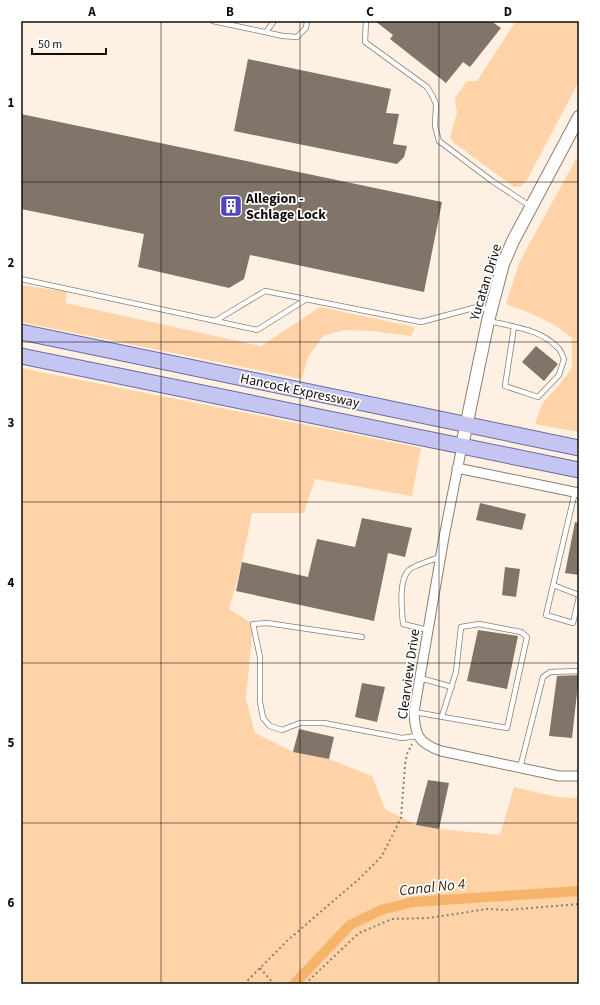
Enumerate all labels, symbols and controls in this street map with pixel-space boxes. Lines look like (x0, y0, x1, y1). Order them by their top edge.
text: A (87, 3, 96, 21)
text: B (226, 3, 234, 21)
text: C (366, 3, 374, 21)
text: D (504, 3, 512, 21)
scale bar (32, 30, 106, 56)
text: 50 m (38, 36, 62, 53)
text: 1 (8, 94, 15, 112)
place label: Allegion - Schlage Lock (245, 189, 326, 225)
building icon: Allegion - Schlage Lock (218, 193, 244, 219)
street label: Yucatan Drive (465, 241, 507, 324)
text: 2 (8, 254, 15, 272)
street label: Hancock Expressway (238, 369, 362, 413)
text: 3 (8, 414, 15, 432)
text: 4 (8, 574, 15, 592)
street label: Clearview Drive (393, 628, 425, 720)
text: 5 (8, 734, 15, 752)
water label: Canal No 4 (398, 874, 466, 901)
text: 6 (8, 894, 15, 912)

